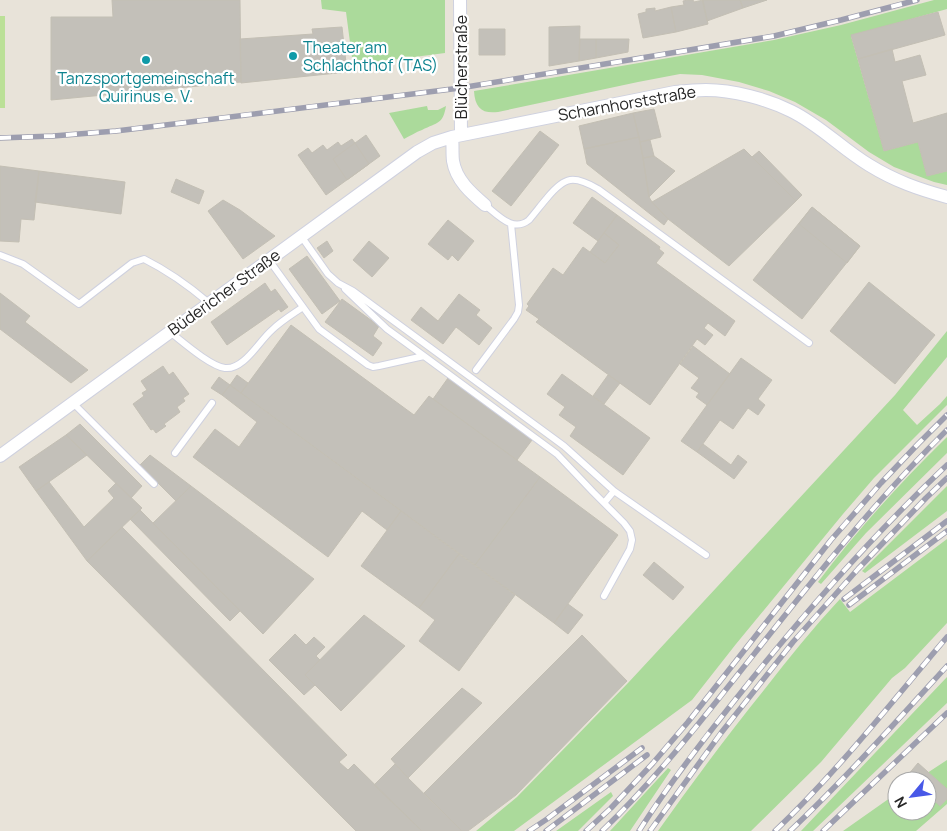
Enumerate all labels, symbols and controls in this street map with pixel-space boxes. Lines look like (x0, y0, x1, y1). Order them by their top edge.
street label: Blücherstraße (450, 15, 472, 119)
place label: Theater am Schlachthof (TAS) (303, 36, 438, 76)
marker: Theater am Schlachthof (TAS) (287, 50, 299, 62)
marker: Tanzsportgemeinschaft Quirinus e. V. (140, 54, 152, 66)
place label: Tanzsportgemeinschaft Quirinus e. V. (57, 67, 235, 107)
street label: Scharnhorststraße (556, 80, 698, 126)
street label: Büdericher Straße (163, 244, 285, 340)
north arrow (887, 771, 937, 821)
text: N (889, 794, 911, 812)

